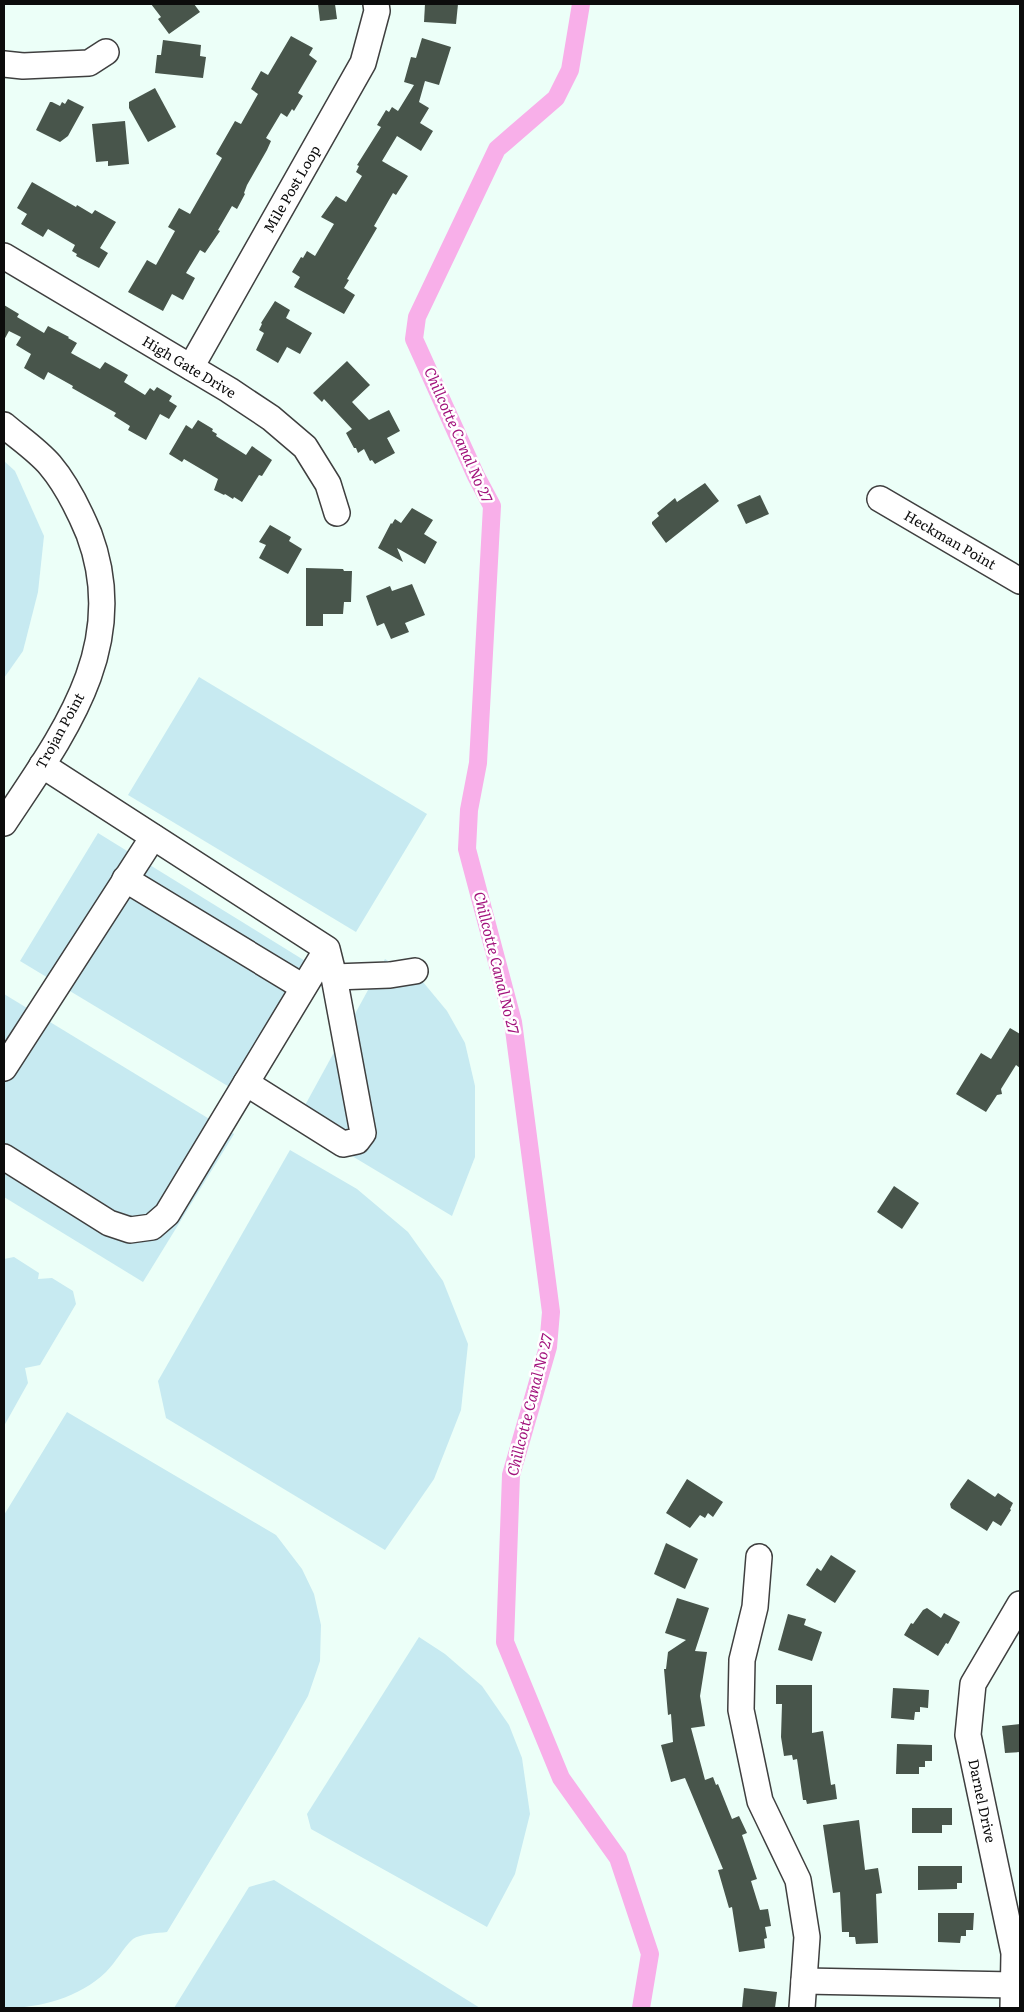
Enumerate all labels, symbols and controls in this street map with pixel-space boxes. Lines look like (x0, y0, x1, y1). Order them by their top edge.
street label: Mile Post Loop (258, 141, 324, 236)
street label: High Gate Drive (139, 330, 240, 402)
water label: Chillcotte Canal No 27 (419, 363, 500, 506)
street label: Heckman Point (901, 505, 1000, 574)
street label: Trojan Point (30, 689, 88, 772)
water label: Chillcotte Canal No 27 (469, 889, 526, 1036)
water label: Chillcotte Canal No 27 (500, 1331, 557, 1478)
street label: Darnel Drive (964, 1757, 1002, 1845)

